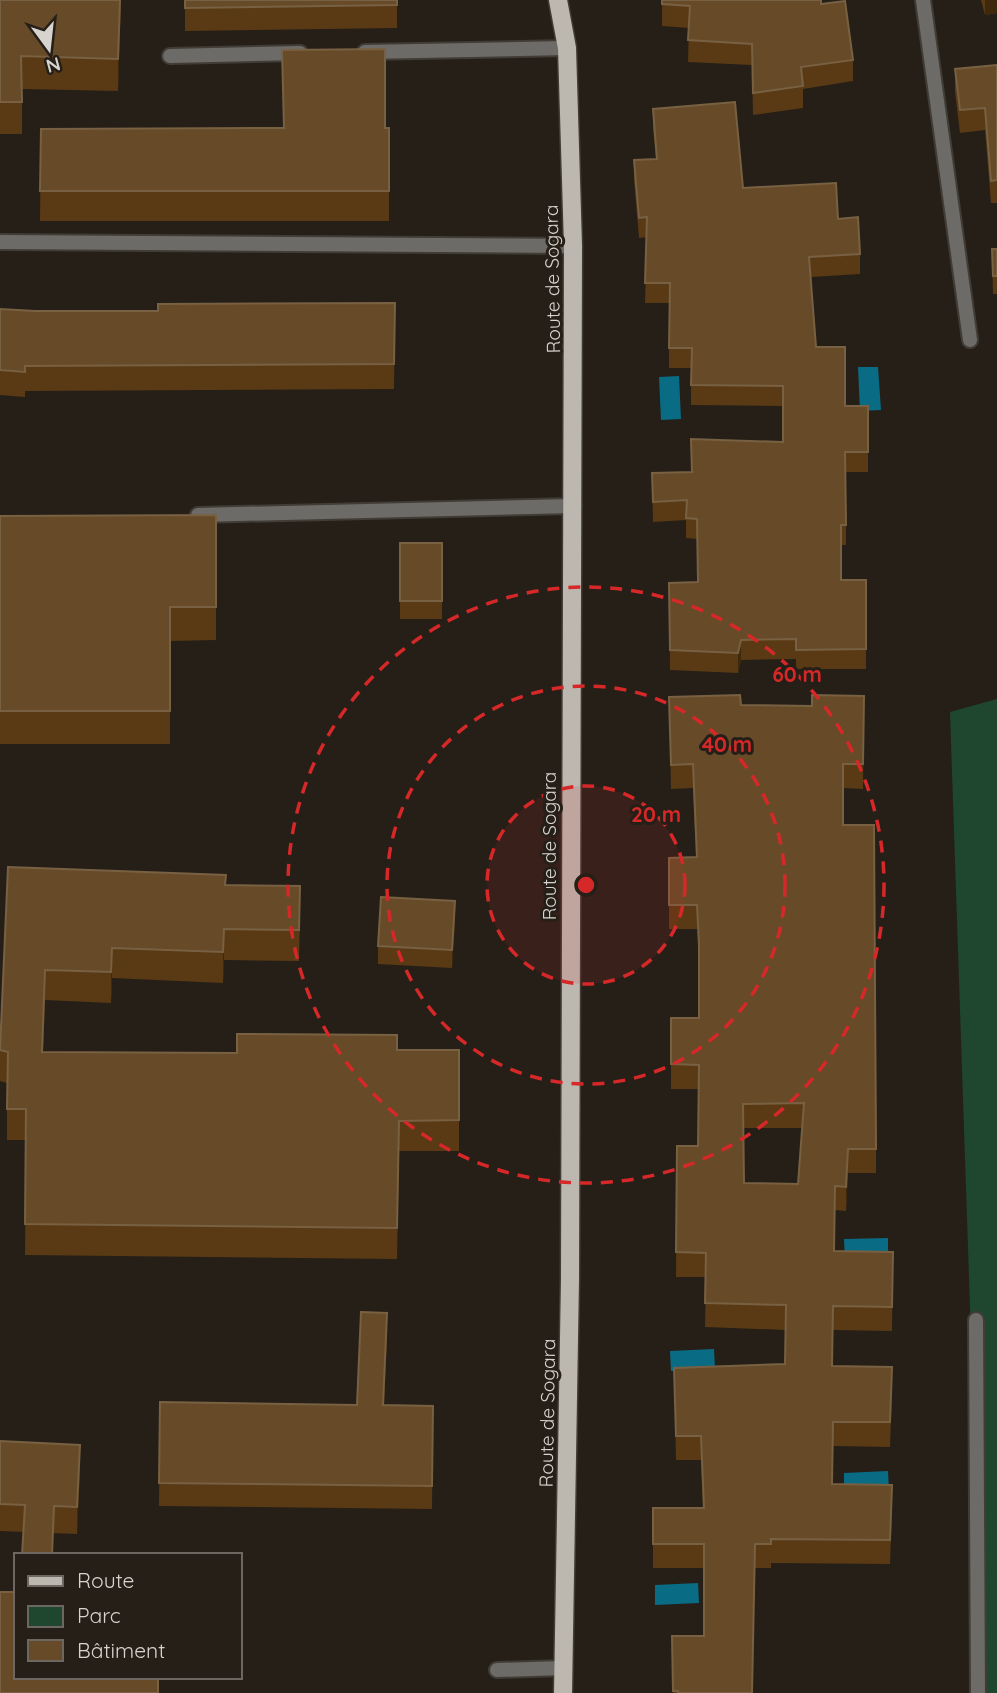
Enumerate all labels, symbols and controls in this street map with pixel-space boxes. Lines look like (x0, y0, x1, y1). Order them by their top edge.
north arrow (14, 14, 84, 84)
text: N (44, 52, 63, 79)
street label: Route de Sogara (539, 204, 565, 354)
text: 60 m (772, 661, 822, 687)
text: 40 m (702, 731, 752, 757)
street label: Route de Sogara (537, 772, 561, 920)
text: 20 m (631, 801, 681, 827)
centre of rings (574, 873, 598, 897)
street label: Route de Sogara (534, 1338, 560, 1488)
legend (14, 1553, 242, 1679)
text: Route (77, 1567, 134, 1593)
text: Parc (77, 1602, 121, 1628)
text: Bâtiment (77, 1637, 165, 1663)

